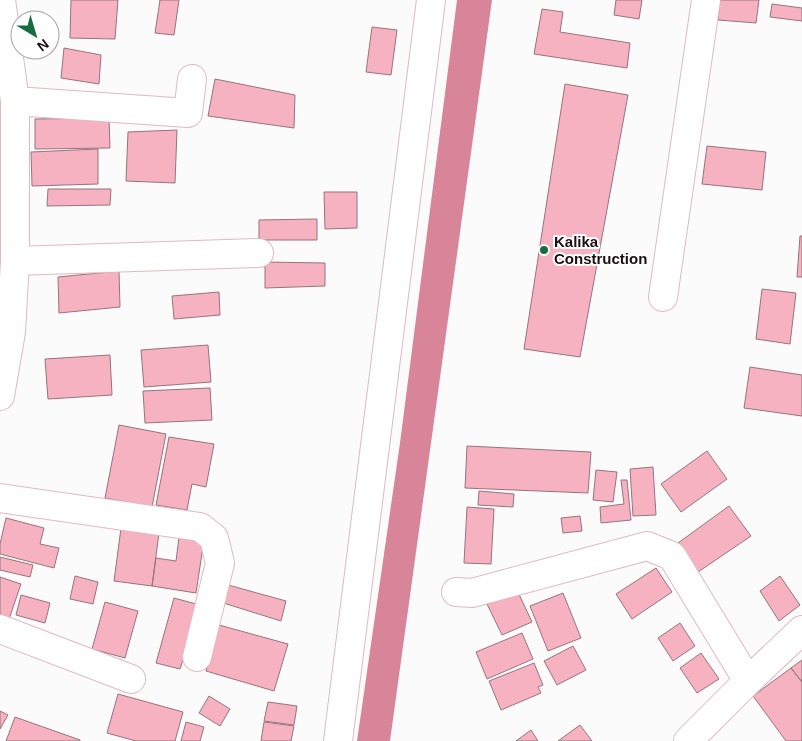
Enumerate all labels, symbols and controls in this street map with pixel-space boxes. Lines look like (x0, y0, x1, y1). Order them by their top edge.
north arrow (10, 10, 60, 60)
text: N (34, 36, 52, 55)
place label: Kalika Construction (554, 233, 647, 267)
marker: Kalika Construction (538, 244, 550, 256)

